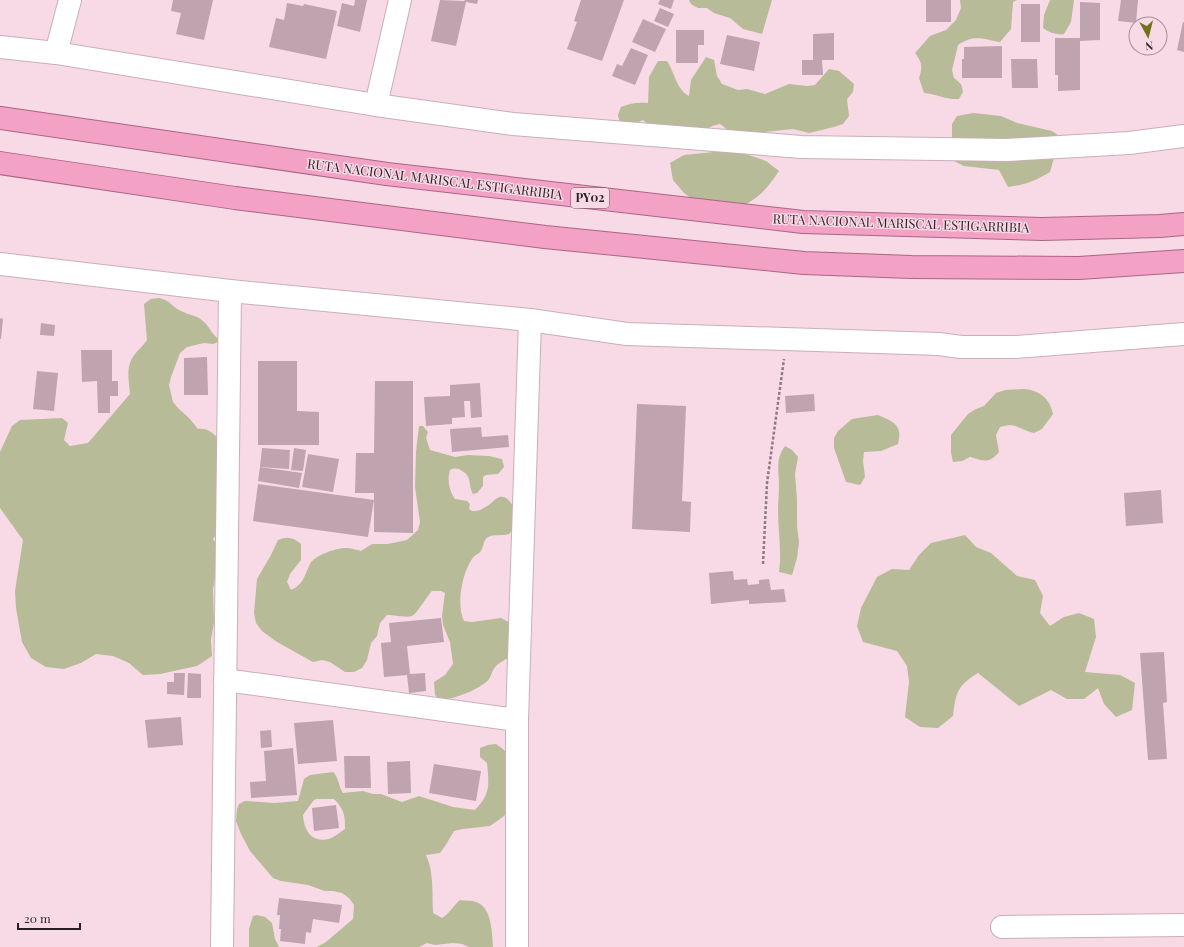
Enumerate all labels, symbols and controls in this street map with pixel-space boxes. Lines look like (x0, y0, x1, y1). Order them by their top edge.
north arrow (1128, 16, 1168, 56)
text: N (1144, 38, 1154, 54)
street label: RUTA NACIONAL MARISCAL ESTIGARRIBIA (306, 154, 564, 203)
road number: PY02 (571, 188, 609, 208)
street label: RUTA NACIONAL MARISCAL ESTIGARRIBIA (772, 210, 1031, 236)
scale bar (18, 905, 80, 931)
text: 20 m (24, 910, 51, 926)

